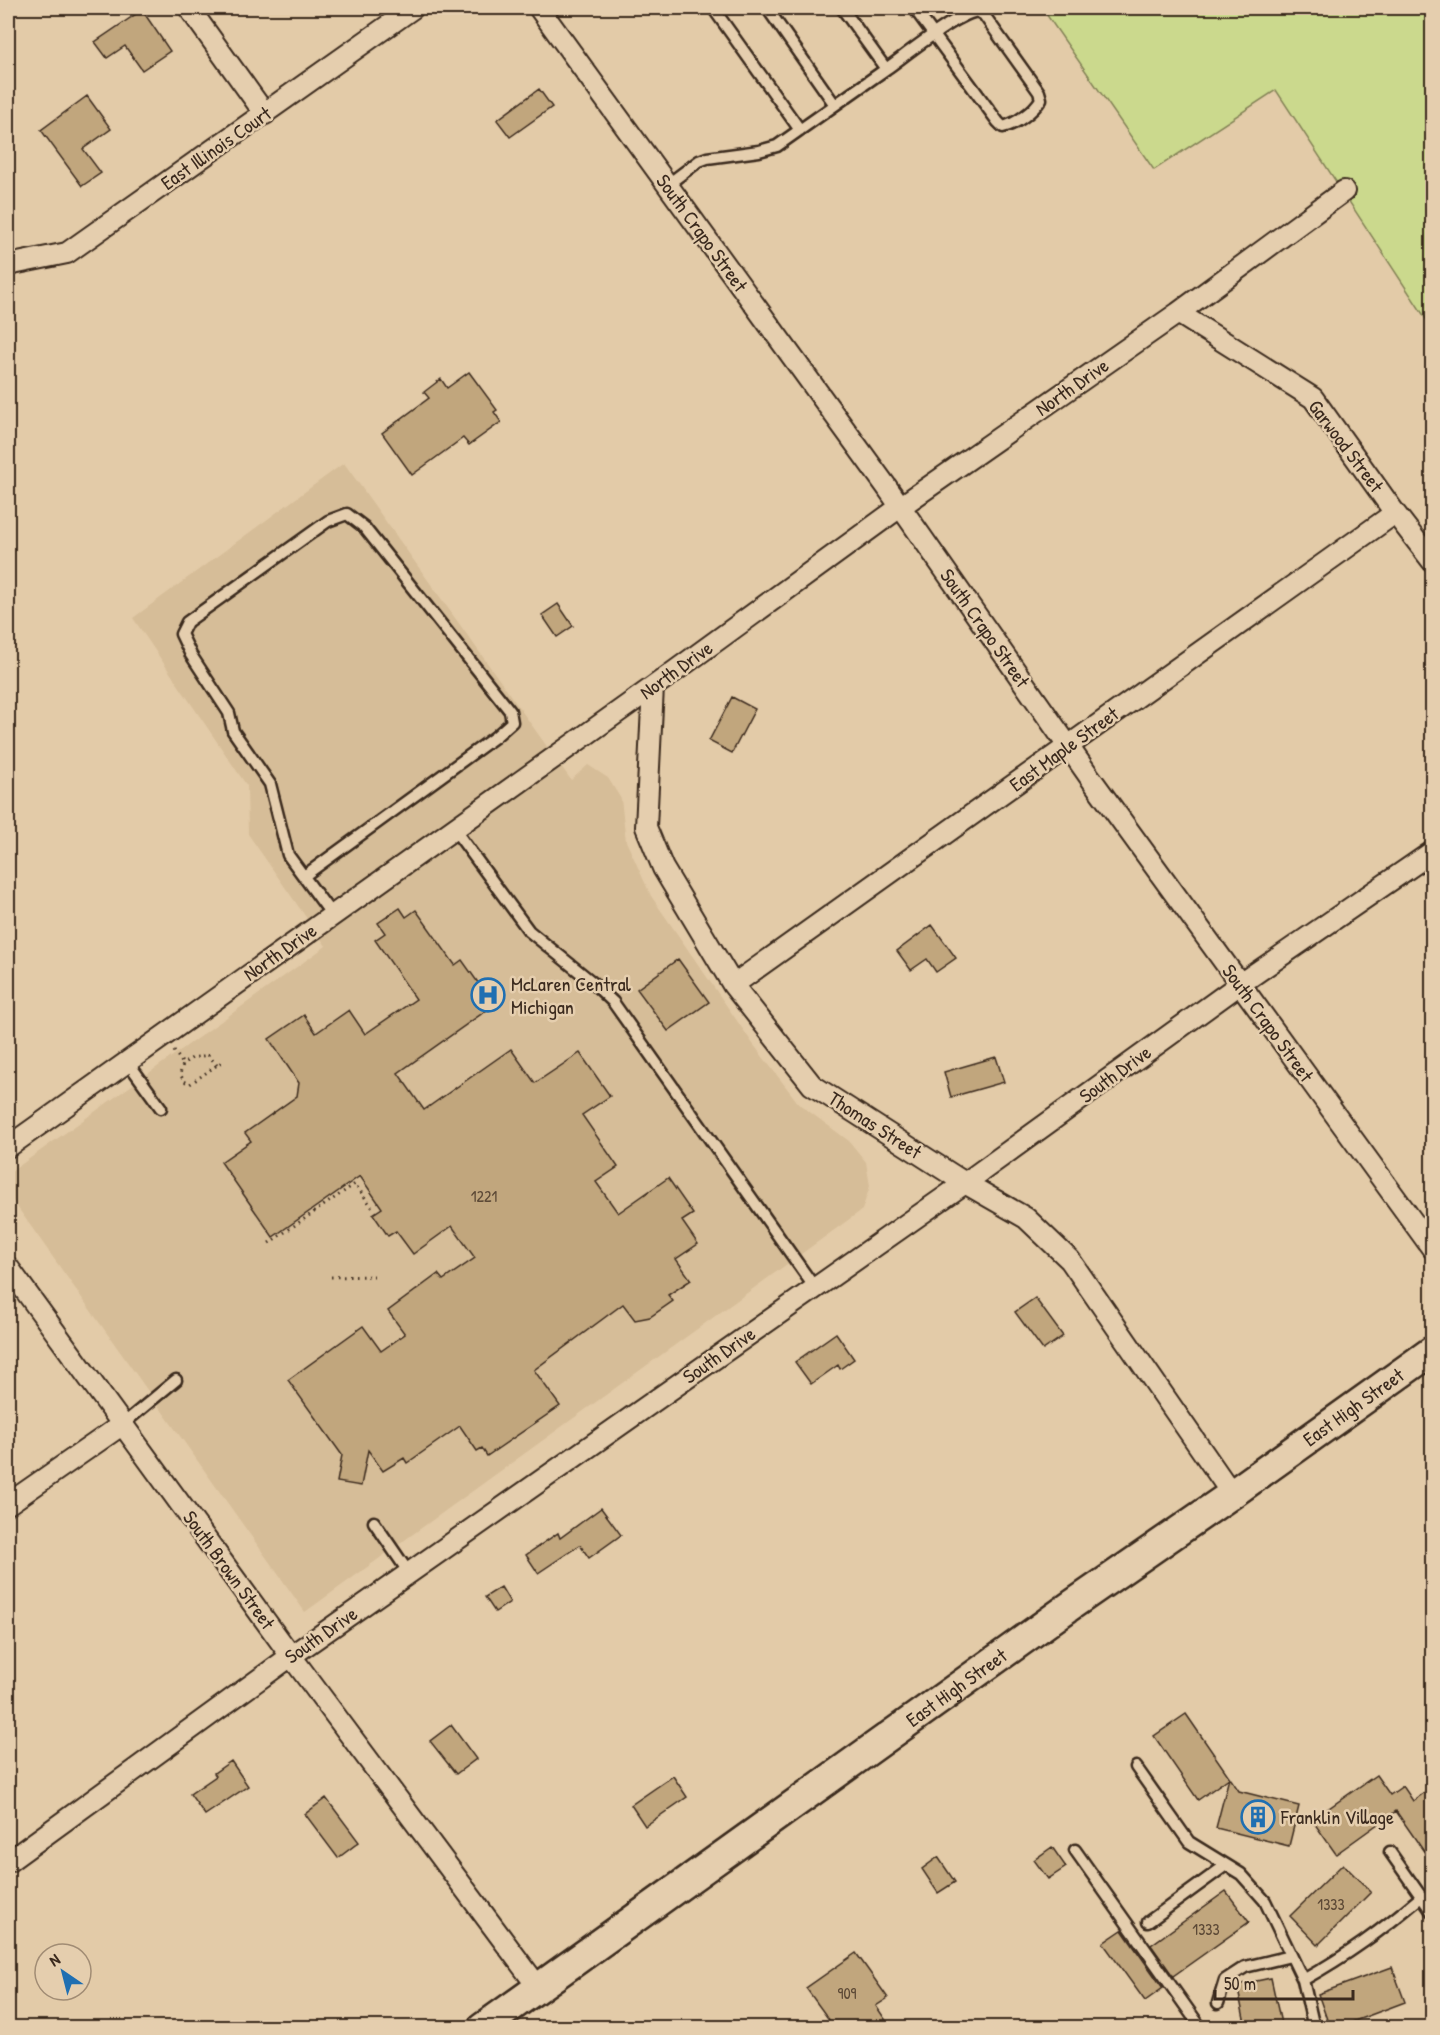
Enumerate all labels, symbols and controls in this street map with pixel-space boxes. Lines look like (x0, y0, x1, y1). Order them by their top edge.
street label: East Illinois Court (155, 99, 277, 196)
street label: South Crapo Street (651, 168, 755, 298)
street label: North Drive (1030, 351, 1114, 422)
street label: Garwood Street (1303, 394, 1391, 498)
street label: South Crapo Street (934, 563, 1037, 693)
street label: North Drive (634, 634, 718, 705)
street label: East Maple Street (1004, 699, 1125, 797)
street label: North Drive (238, 916, 322, 987)
street label: South Crapo Street (1217, 958, 1321, 1088)
place label: McLaren Central Michigan (511, 970, 632, 1020)
hospital icon: McLaren Central Michigan (470, 977, 506, 1013)
street label: South Drive (1073, 1038, 1156, 1109)
street label: Thomas Street (823, 1084, 928, 1165)
house number: 1221 (471, 1185, 497, 1207)
street label: South Drive (677, 1320, 760, 1389)
street label: East High Street (1297, 1361, 1410, 1452)
street label: South Brown Street (177, 1505, 282, 1635)
street label: South Drive (279, 1600, 362, 1669)
street label: East High Street (900, 1641, 1013, 1733)
building icon: Franklin Village (1240, 1799, 1276, 1835)
place label: Franklin Village (1280, 1803, 1394, 1830)
house number: 1333 (1317, 1893, 1345, 1915)
house number: 1333 (1192, 1918, 1220, 1940)
north arrow (33, 1942, 93, 2002)
text: N (45, 1948, 65, 1971)
scale bar (1215, 1963, 1353, 2001)
text: 50 m (1224, 1971, 1256, 1996)
house number: 909 (838, 1982, 857, 2004)

